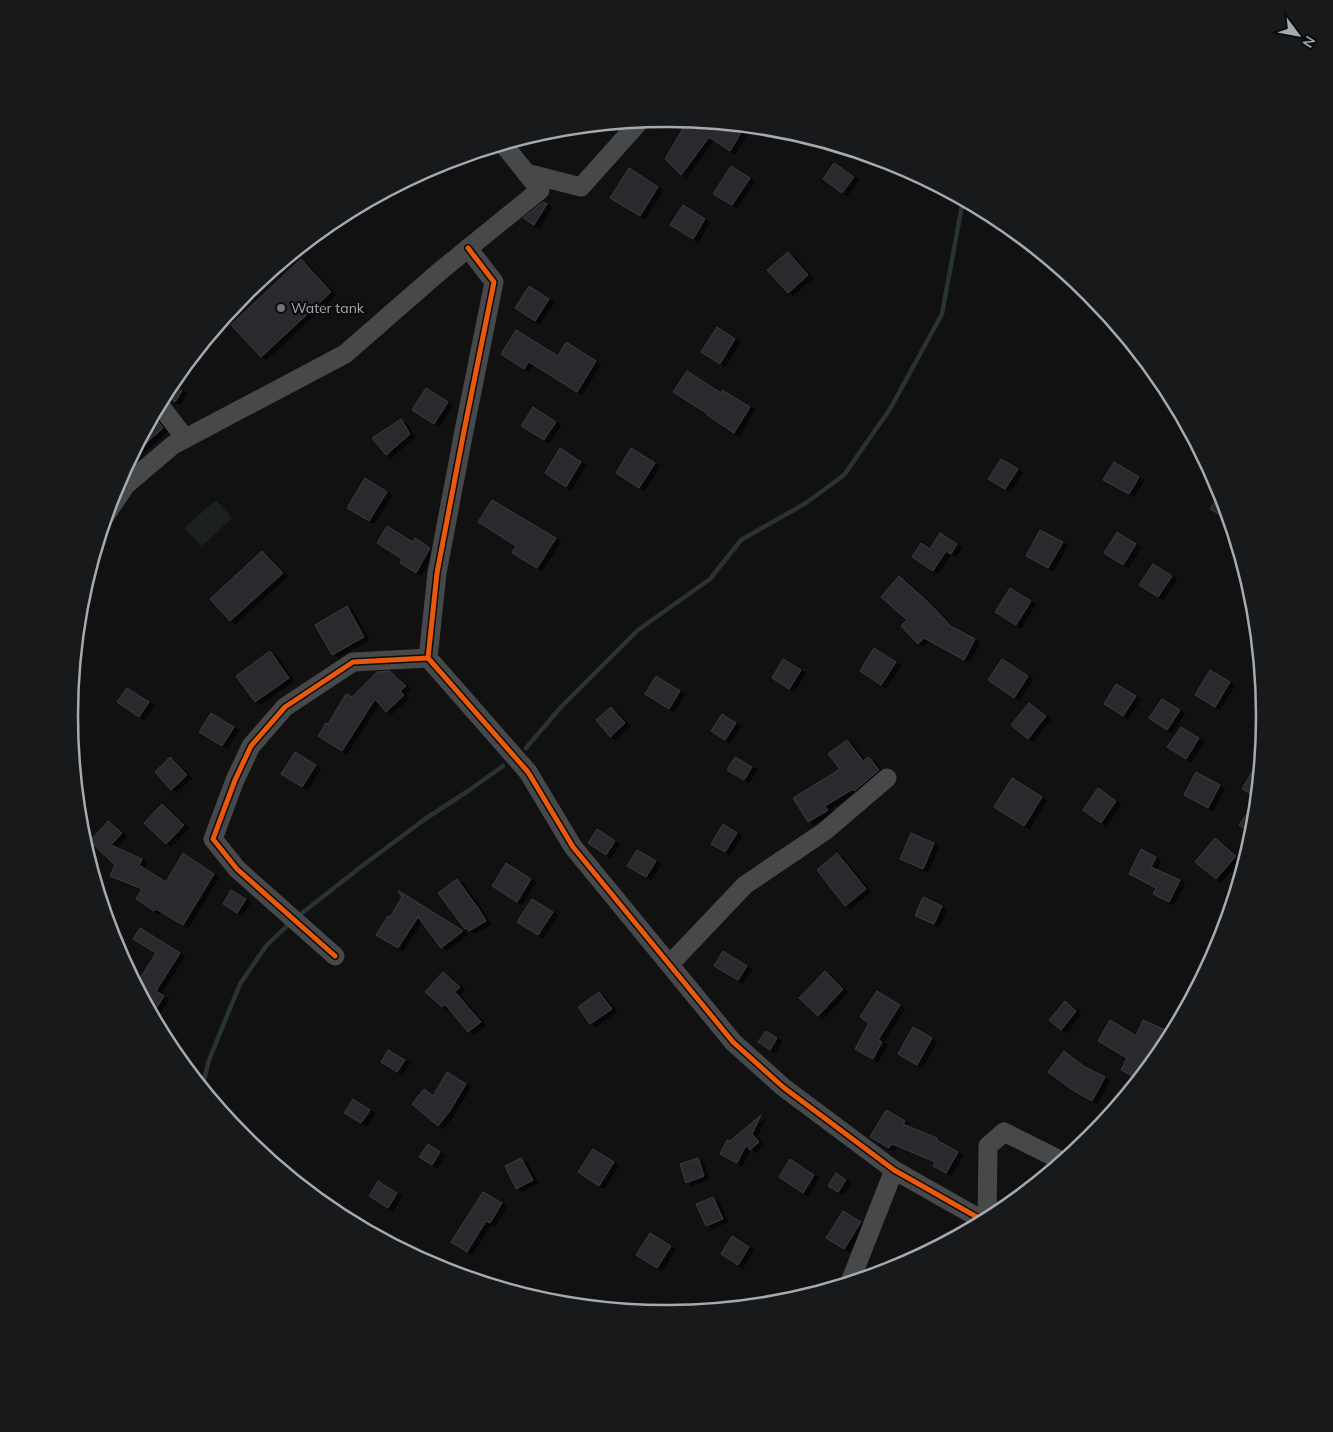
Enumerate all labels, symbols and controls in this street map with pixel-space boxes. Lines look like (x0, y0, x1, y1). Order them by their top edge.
north arrow (1273, 10, 1323, 60)
text: N (1299, 33, 1319, 51)
place label: Water tank (291, 299, 365, 317)
marker: Water tank (275, 302, 287, 314)

